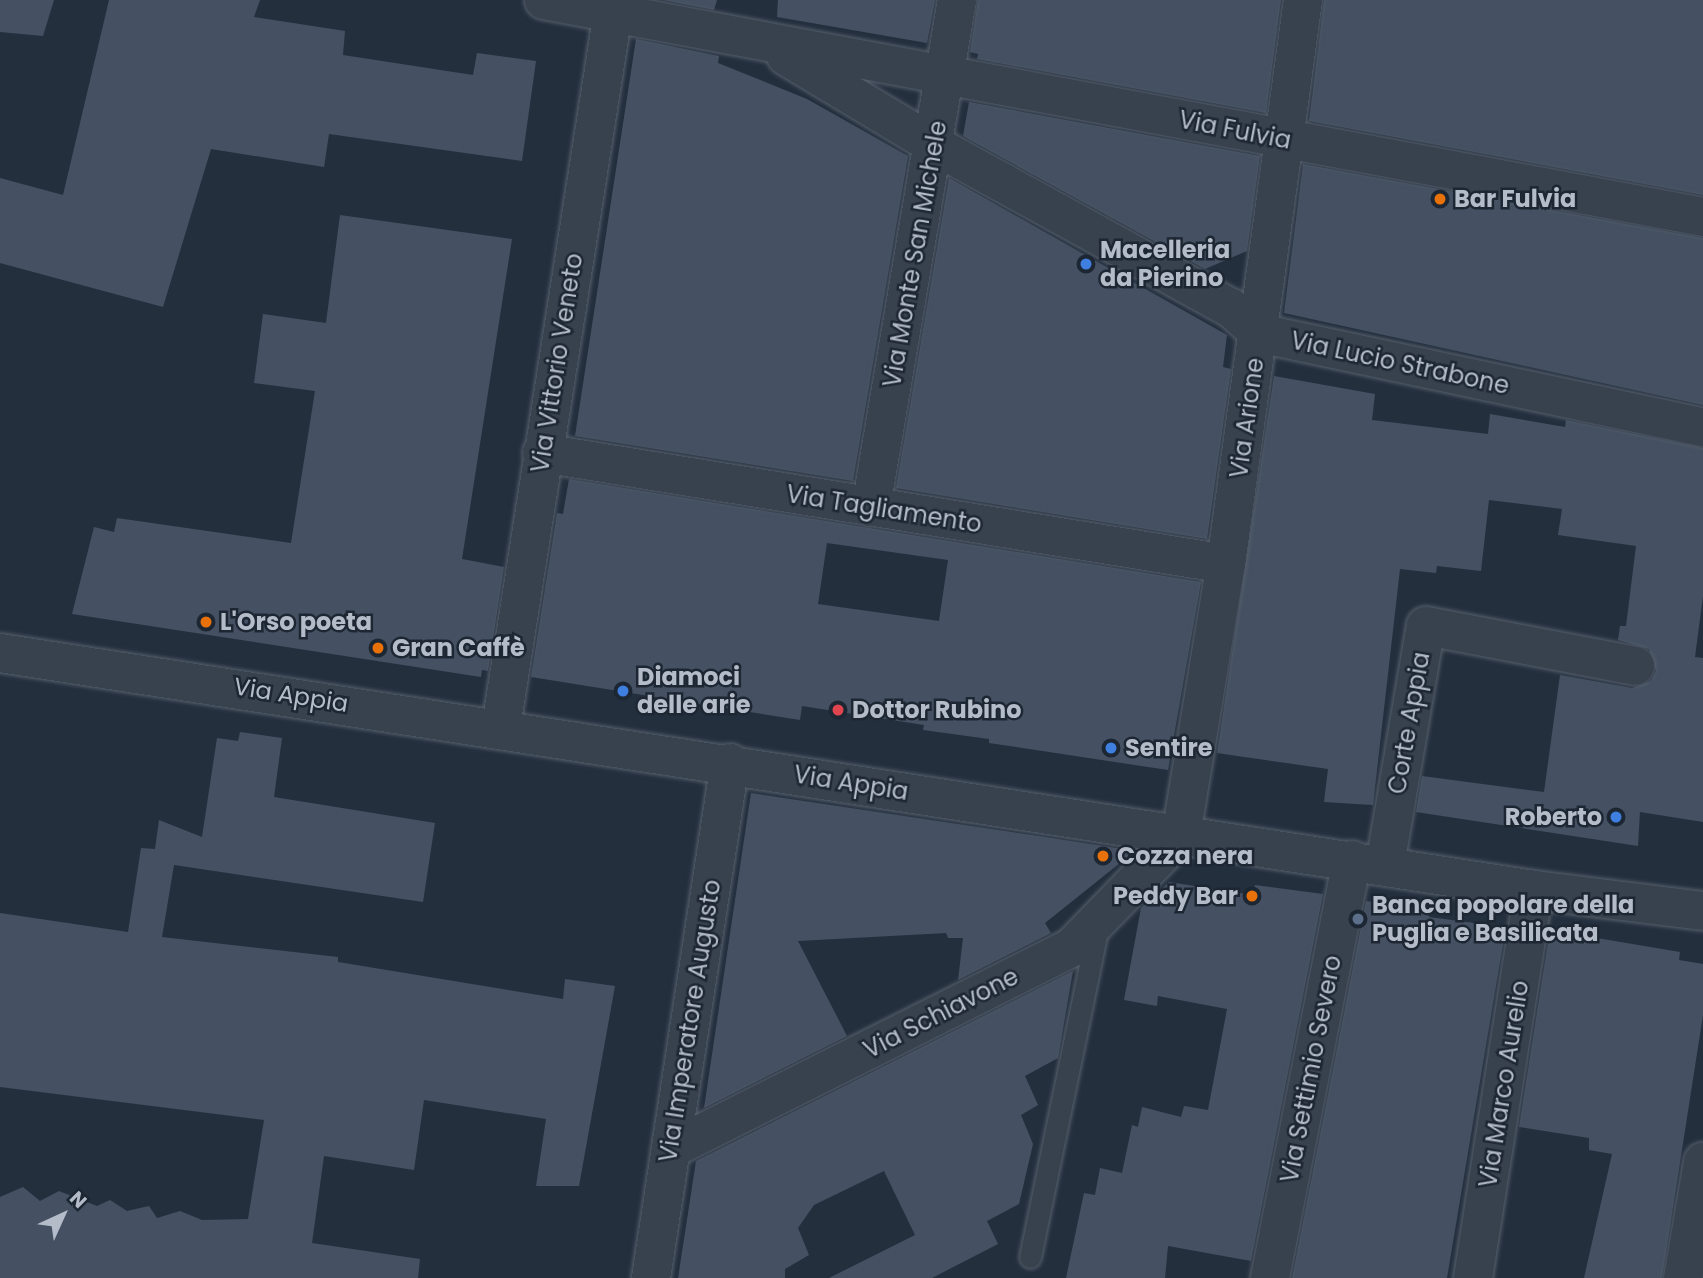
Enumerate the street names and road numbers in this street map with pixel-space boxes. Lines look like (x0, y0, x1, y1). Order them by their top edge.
street label: Via Fulvia (1176, 105, 1294, 155)
street label: Via Monte San Michele (877, 118, 953, 390)
street label: Via Vittorio Veneto (525, 251, 589, 475)
street label: Via Lucio Strabone (1288, 326, 1512, 400)
street label: Via Arione (1224, 356, 1270, 480)
street label: Via Tagliamento (784, 479, 984, 539)
street label: Corte Appia (1382, 650, 1436, 796)
street label: Via Appia (232, 672, 350, 718)
street label: Via Appia (792, 760, 910, 806)
street label: Via Imperatore Augusto (653, 878, 727, 1164)
street label: Via Settimio Severo (1275, 953, 1347, 1185)
street label: Via Schiavone (859, 962, 1023, 1064)
street label: Via Marco Aurelio (1473, 978, 1535, 1190)

